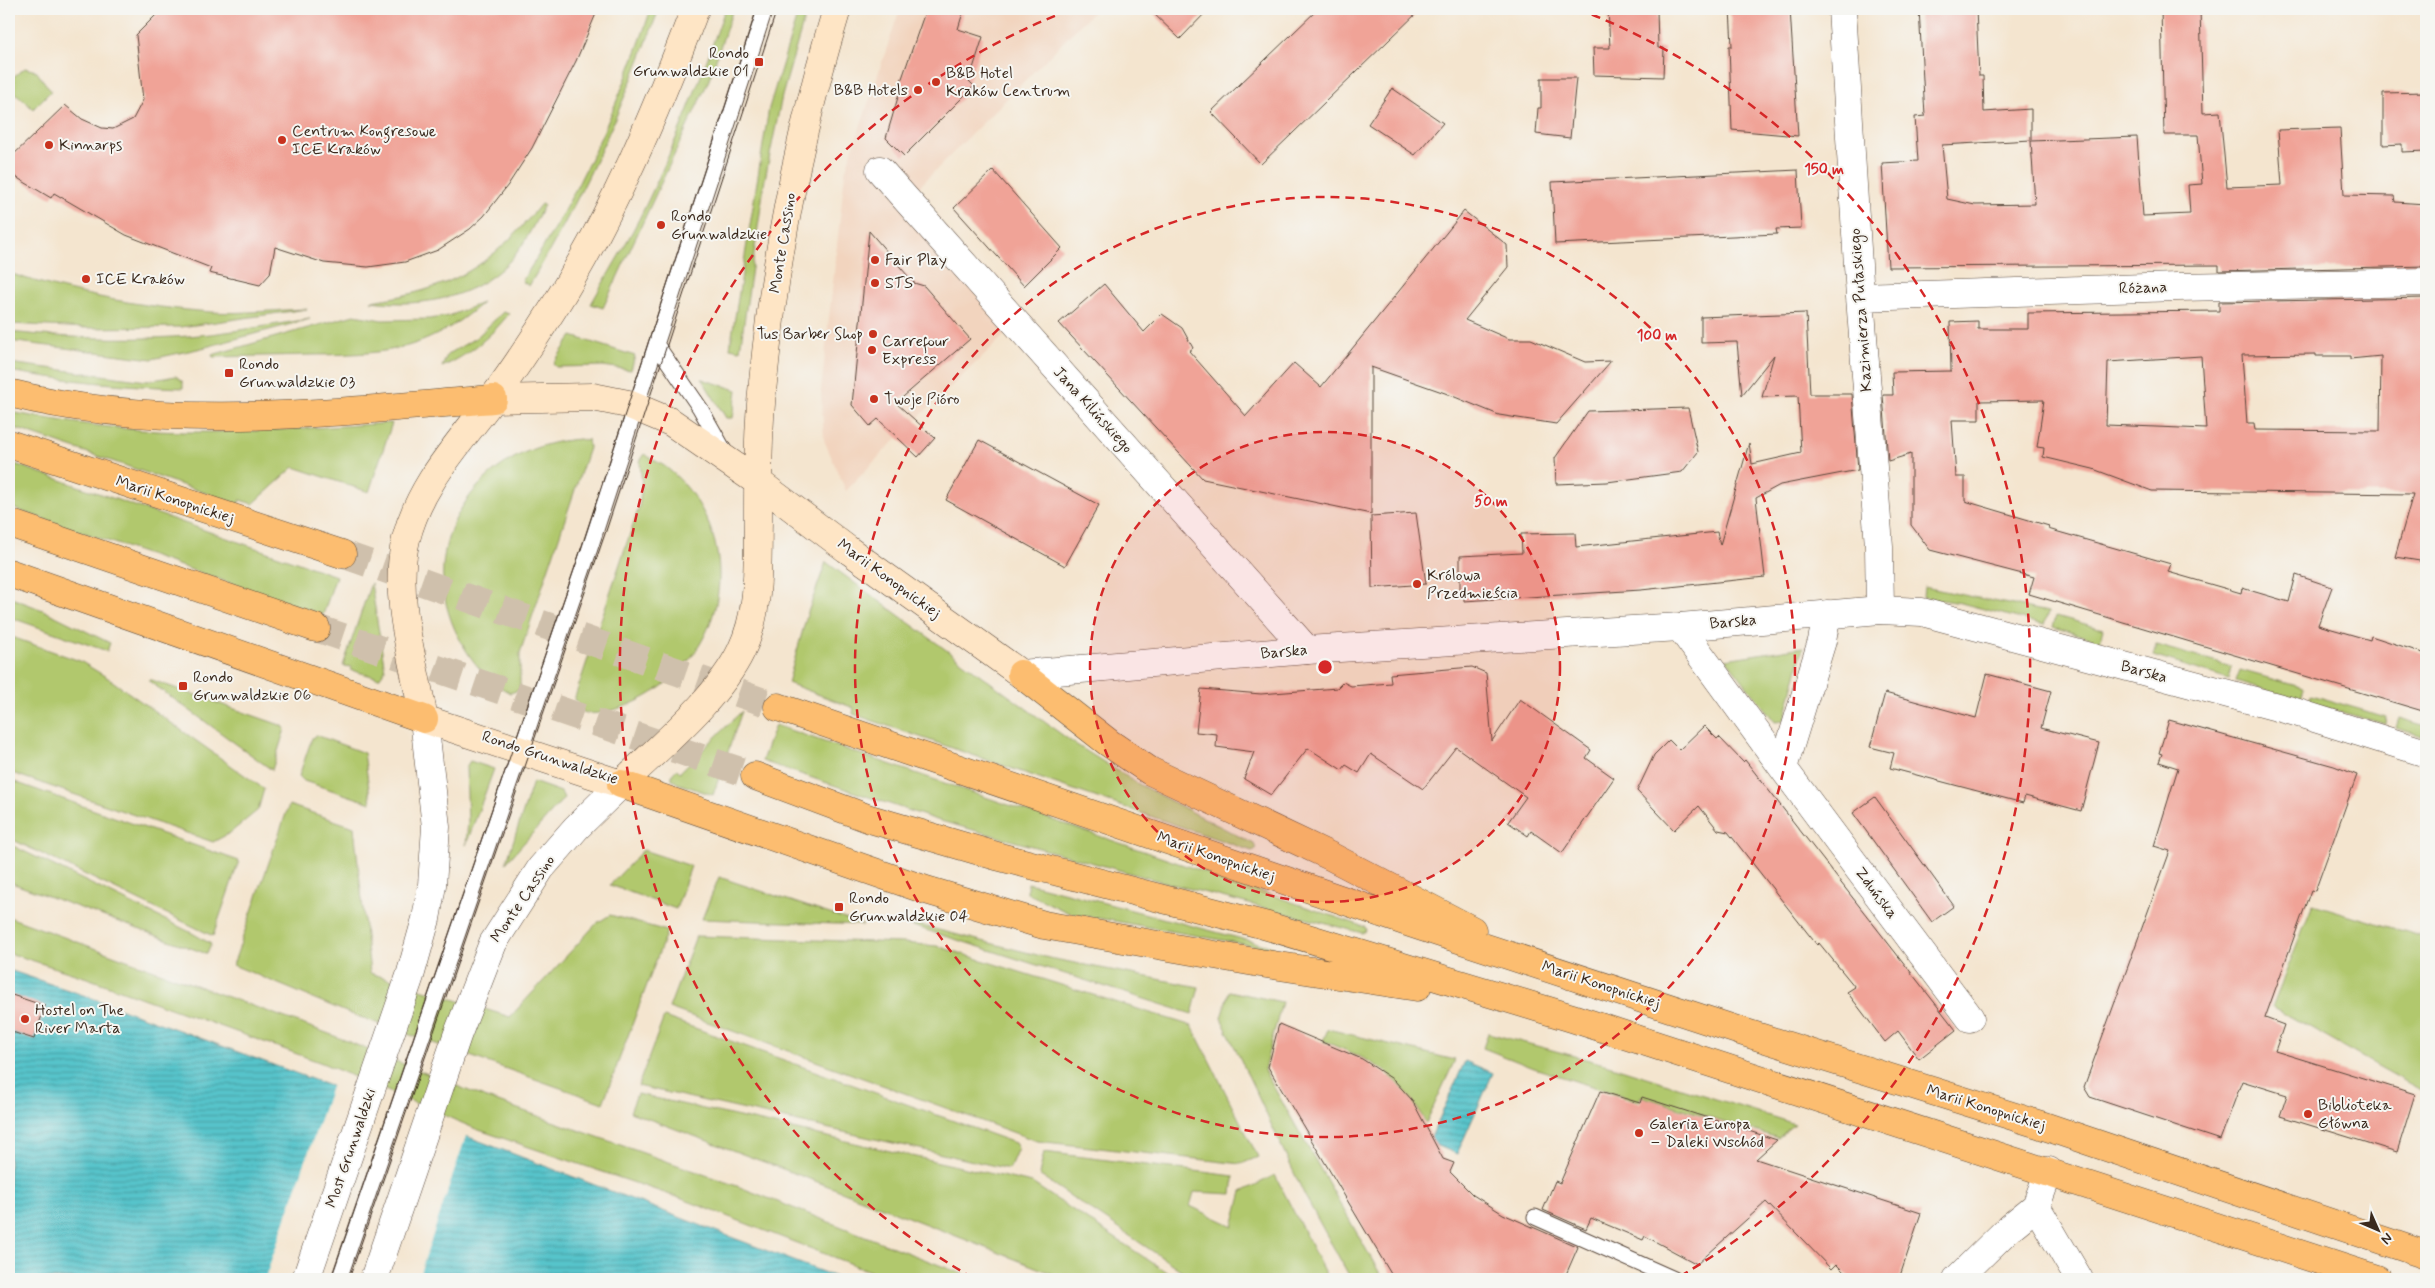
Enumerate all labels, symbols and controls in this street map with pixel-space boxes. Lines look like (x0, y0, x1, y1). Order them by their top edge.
place label: Rondo Grunwaldzkie 01 (633, 43, 749, 82)
marker: Rondo Grunwaldzkie 01 (753, 56, 765, 68)
place label: B&B Hotel Kraków Centrum (946, 63, 1070, 102)
marker: B&B Hotel Kraków Centrum (930, 76, 942, 88)
place label: B&B Hotels (834, 80, 908, 101)
marker: B&B Hotels (912, 84, 924, 96)
place label: Centrum Kongresowe ICE Kraków (292, 121, 437, 160)
marker: Centrum Kongresowe ICE Kraków (276, 134, 288, 146)
place label: Kinnarps (59, 135, 122, 156)
marker: Kinnarps (43, 139, 55, 151)
text: 150 m (1804, 160, 1844, 180)
street label: Monte Cassino (765, 191, 801, 295)
place label: Rondo Grunwaldzkie (671, 206, 767, 245)
marker: Rondo Grunwaldzkie (655, 219, 667, 231)
street label: Kazimierza Pułaskiego (1845, 227, 1878, 392)
place label: Fair Play (885, 250, 947, 271)
marker: Fair Play (869, 254, 881, 266)
place label: ICE Kraków (96, 269, 185, 290)
marker: ICE Kraków (80, 273, 92, 285)
place label: STS (885, 273, 913, 294)
marker: STS (869, 277, 881, 289)
street label: Różana (2119, 277, 2168, 299)
place label: Tus Barber Shop (757, 324, 863, 345)
text: 100 m (1637, 326, 1677, 346)
marker: Tus Barber Shop (867, 328, 879, 340)
place label: Carrefour Express (882, 331, 949, 370)
marker: Carrefour Express (866, 344, 878, 356)
place label: Rondo Grunwaldzkie 03 (239, 354, 355, 393)
street label: Jana Kilińskiego (1048, 362, 1138, 459)
marker: Rondo Grunwaldzkie 03 (223, 367, 235, 379)
place label: Twoje Pióro (884, 389, 960, 410)
marker: Twoje Pióro (868, 393, 880, 405)
street label: Marii Konopnickiej (113, 471, 237, 529)
text: 50 m (1474, 492, 1508, 512)
street label: Marii Konopnickiej (833, 534, 945, 624)
place label: Królowa Przedmieścia (1427, 565, 1518, 604)
marker: Królowa Przedmieścia (1411, 578, 1423, 590)
street label: Barska (1709, 609, 1758, 635)
street label: Barska (1260, 639, 1309, 665)
street label: Barska (2118, 656, 2170, 688)
centre of rings (1316, 658, 1334, 676)
place label: Rondo Grunwaldzkie 06 (193, 667, 311, 706)
marker: Rondo Grunwaldzkie 06 (177, 680, 189, 692)
street label: Rondo Grunwaldzkie (479, 726, 621, 790)
street label: Marii Konopnickiej (1154, 827, 1278, 887)
street label: Monte Cassino (486, 851, 560, 947)
street label: Zduńska (1850, 863, 1902, 923)
place label: Rondo Grunwaldzkie 04 (849, 888, 968, 927)
marker: Rondo Grunwaldzkie 04 (833, 901, 845, 913)
street label: Marii Konopnickiej (1539, 956, 1663, 1014)
place label: Hostel on The River Marta (35, 1000, 124, 1039)
marker: Hostel on The River Marta (19, 1013, 31, 1025)
street label: Marii Konopnickiej (1924, 1080, 2048, 1136)
street label: Most Grunwaldzki (321, 1085, 381, 1211)
place label: Biblioteka Główna (2318, 1095, 2392, 1134)
marker: Biblioteka Główna (2302, 1108, 2314, 1120)
place label: Galeria Europa – Daleki Wschód (1649, 1114, 1764, 1153)
marker: Galeria Europa – Daleki Wschód (1633, 1127, 1645, 1139)
north arrow (2352, 1206, 2402, 1256)
text: N (2377, 1229, 2396, 1248)

